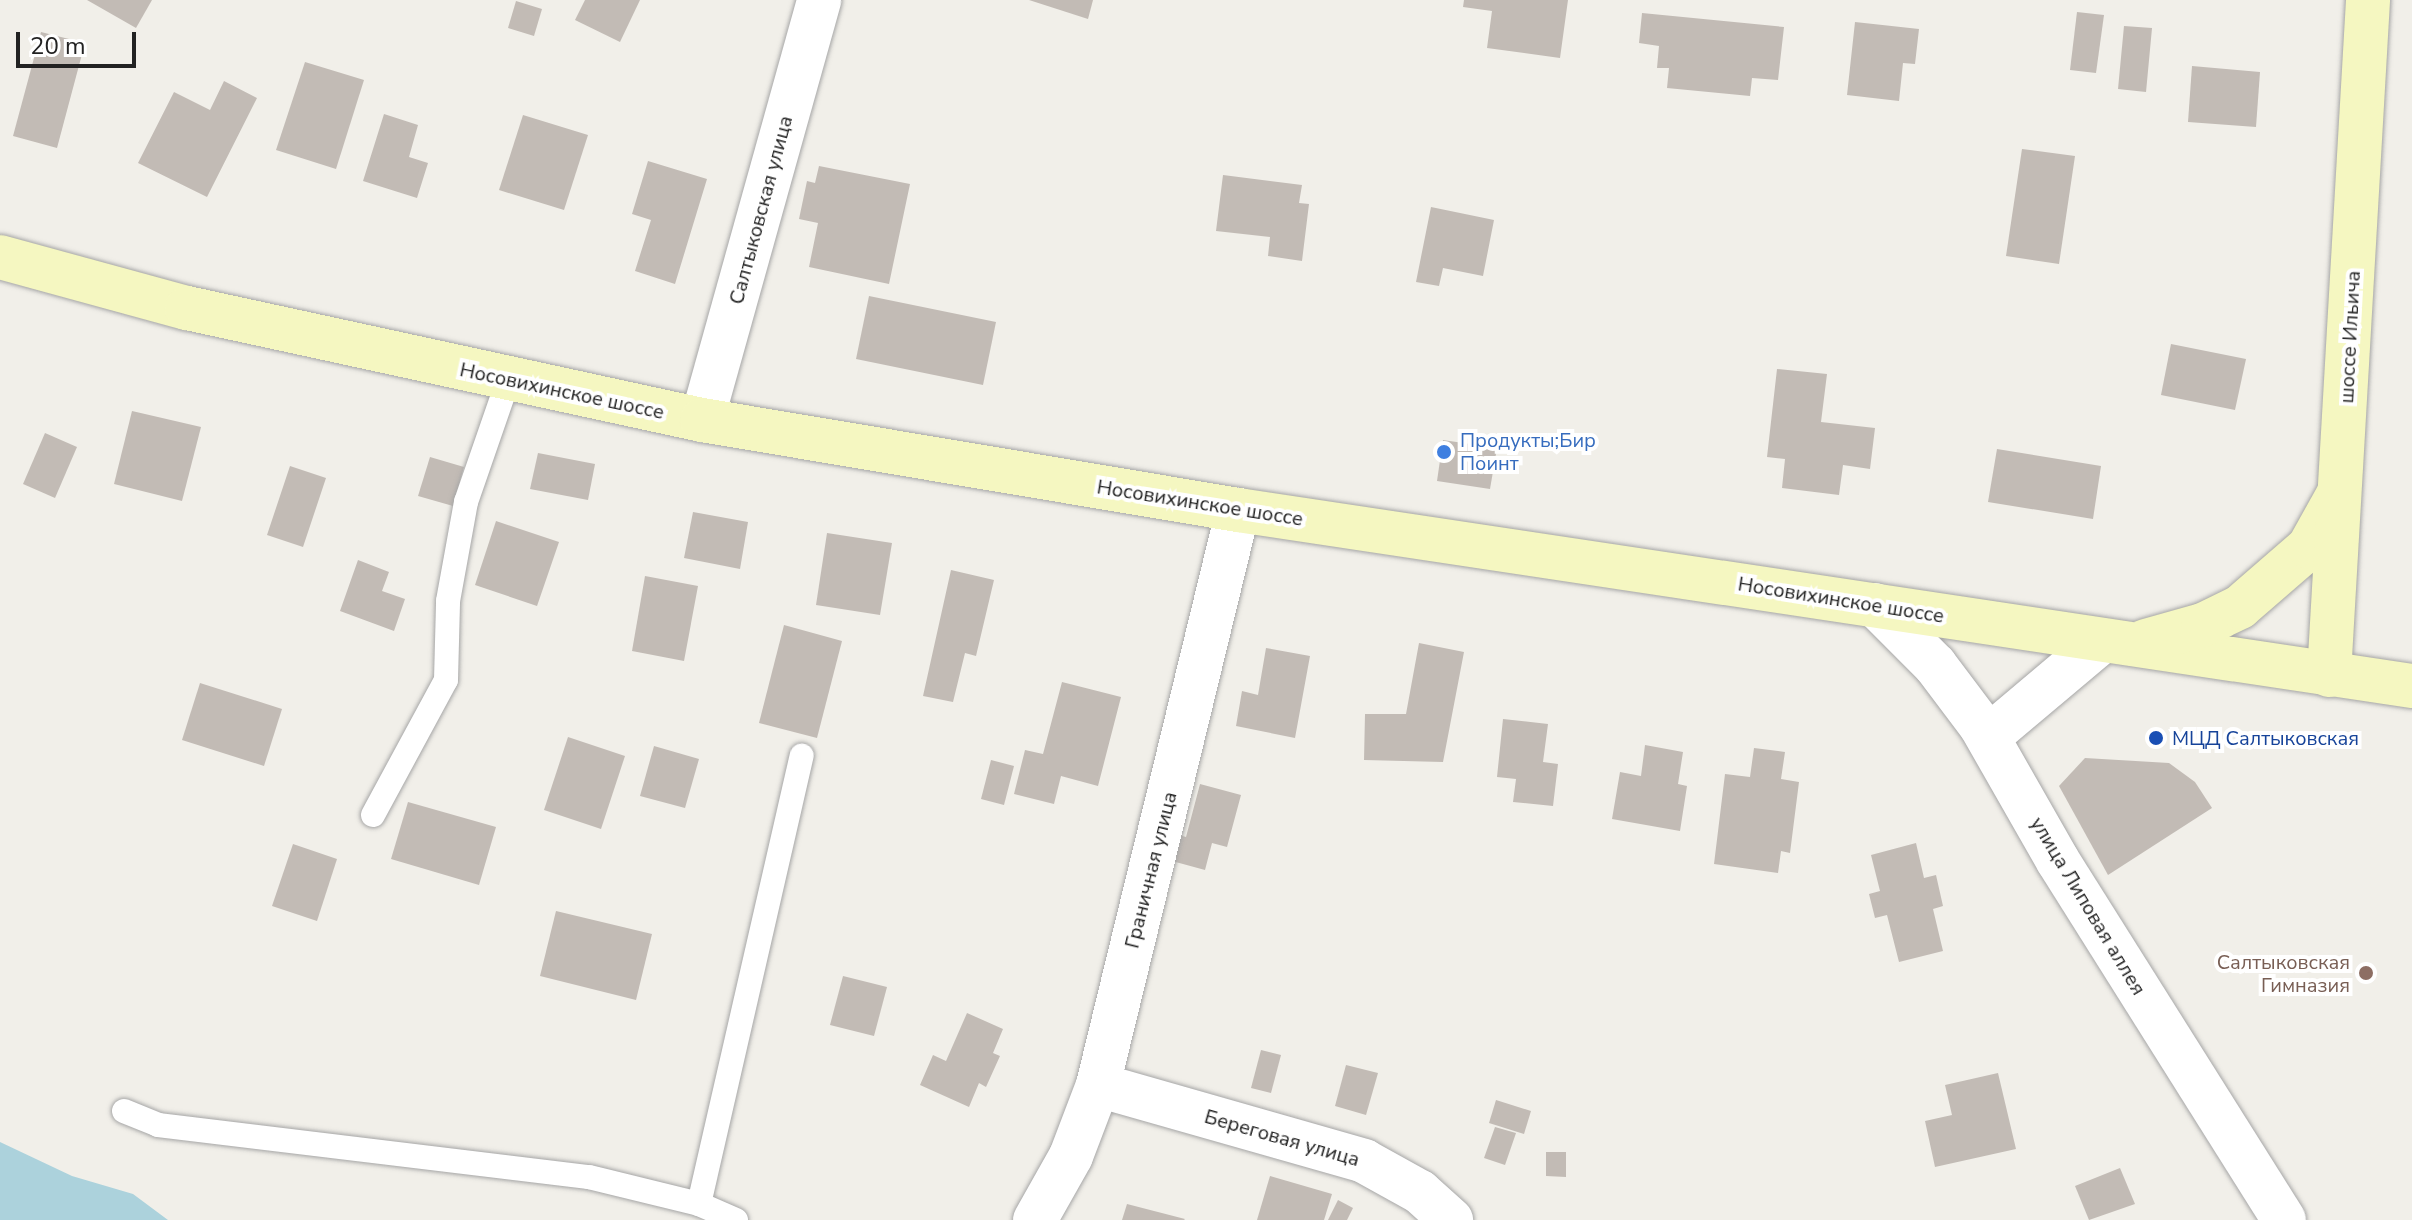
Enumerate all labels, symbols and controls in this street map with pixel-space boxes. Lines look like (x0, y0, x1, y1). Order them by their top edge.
scale bar (20, 16, 140, 66)
text: 20 m (30, 30, 86, 62)
street label: Салтыковская улица (724, 113, 798, 307)
street label: шоссе Ильича (2335, 270, 2365, 404)
street label: Носовихинское шоссе (458, 358, 666, 424)
place label: Продукты;Бир Поинт (1460, 428, 1596, 475)
marker: Продукты;Бир Поинт (1435, 443, 1453, 461)
street label: Носовихинское шоссе (1095, 475, 1305, 531)
street label: Носовихинское шоссе (1736, 572, 1946, 628)
place label: МЦД Салтыковская (2172, 726, 2359, 750)
marker: МЦД Салтыковская (2147, 729, 2165, 747)
street label: Граничная улица (1120, 789, 1182, 951)
street label: улица Липовая аллея (2025, 813, 2151, 999)
place label: Салтыковская Гимназия (2217, 950, 2350, 997)
marker: Салтыковская Гимназия (2357, 964, 2375, 982)
street label: Береговая улица (1202, 1104, 1362, 1172)

